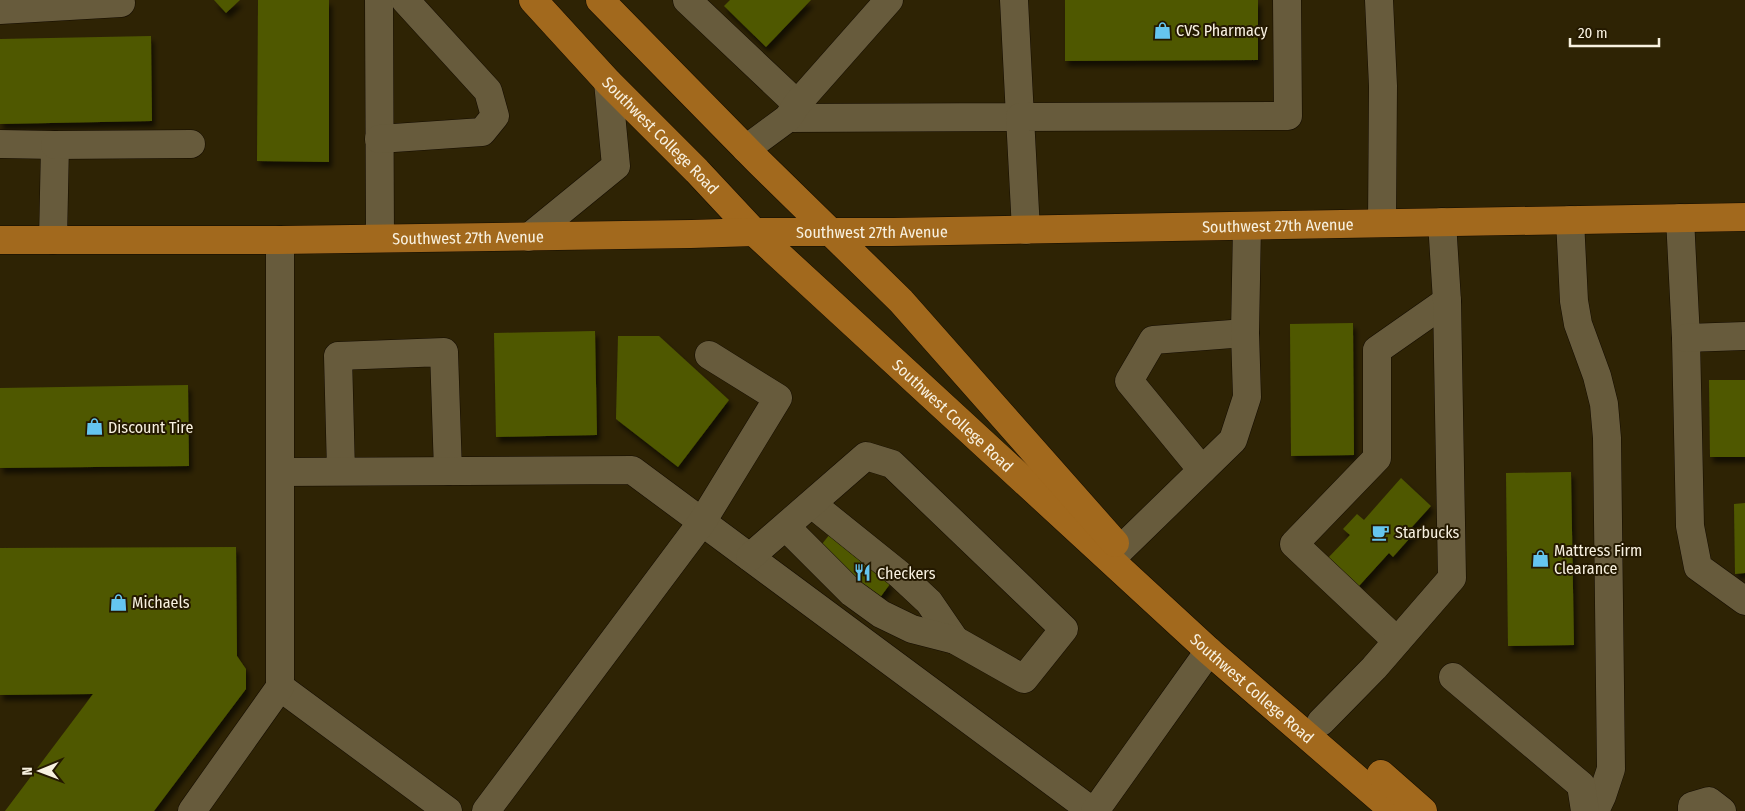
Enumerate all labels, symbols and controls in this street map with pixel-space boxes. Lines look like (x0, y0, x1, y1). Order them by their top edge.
scale bar (1570, 15, 1659, 47)
shop icon: CVS Pharmacy (1152, 20, 1172, 40)
place label: CVS Pharmacy (1176, 21, 1269, 40)
text: 20 m (1578, 24, 1608, 42)
street label: Southwest College Road (599, 73, 723, 198)
street label: Southwest 27th Avenue (1202, 214, 1354, 236)
street label: Southwest 27th Avenue (796, 222, 948, 242)
street label: Southwest 27th Avenue (392, 227, 544, 248)
street label: Southwest College Road (889, 355, 1017, 476)
shop icon: Discount Tire (84, 417, 104, 437)
place label: Discount Tire (108, 418, 193, 437)
cafe icon: Starbucks (1371, 522, 1391, 542)
place label: Starbucks (1395, 523, 1460, 542)
place label: Mattress Firm Clearance (1554, 541, 1642, 578)
shop icon: Mattress Firm Clearance (1530, 549, 1550, 569)
restaurant icon: Checkers (853, 563, 873, 583)
place label: Checkers (877, 564, 936, 583)
shop icon: Michaels (108, 592, 128, 612)
place label: Michaels (132, 593, 190, 612)
street label: Southwest College Road (1187, 629, 1318, 747)
north arrow (15, 746, 65, 796)
text: N (19, 767, 36, 776)

